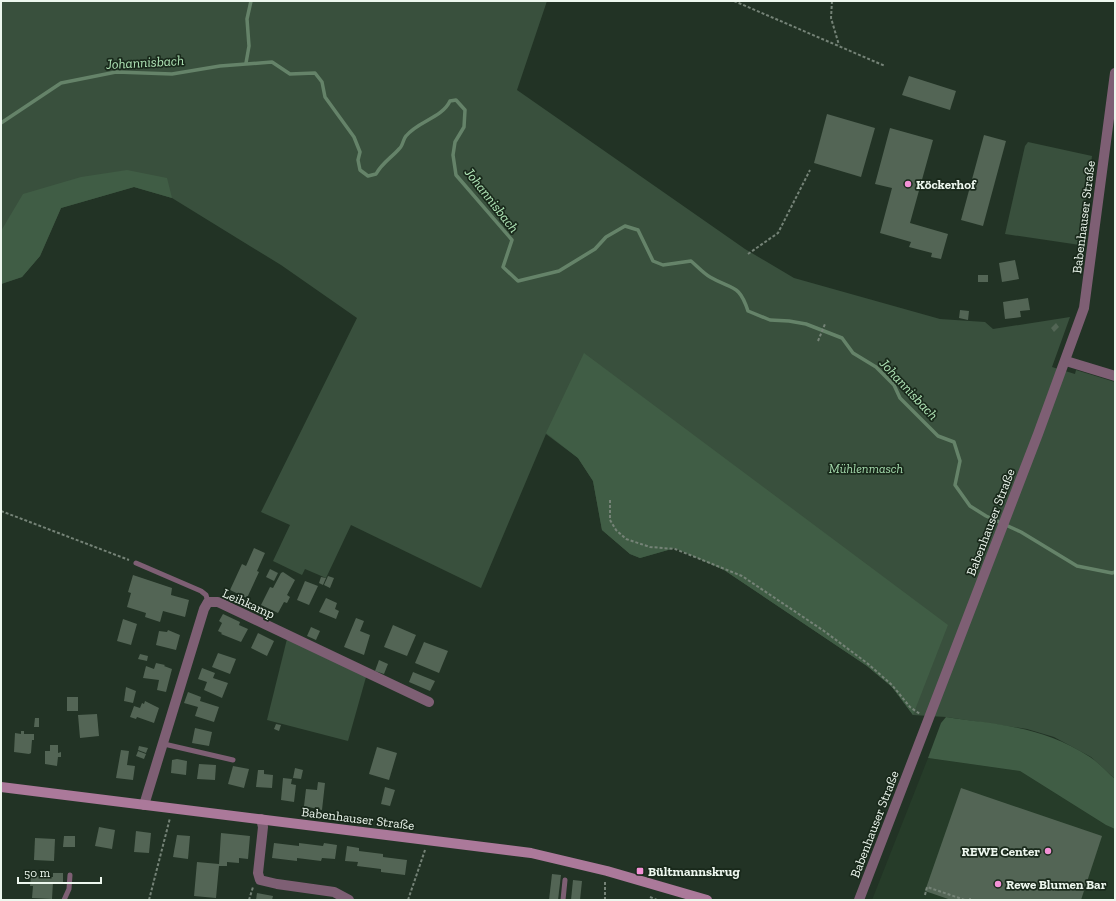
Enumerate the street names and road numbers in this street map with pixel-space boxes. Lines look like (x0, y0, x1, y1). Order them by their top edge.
street label: Babenhauser Straße (1069, 160, 1098, 274)
street label: Babenhauser Straße (963, 466, 1018, 578)
street label: Leihkamp (220, 585, 277, 622)
street label: Babenhauser Straße (847, 768, 902, 880)
street label: Babenhauser Straße (301, 804, 415, 833)

